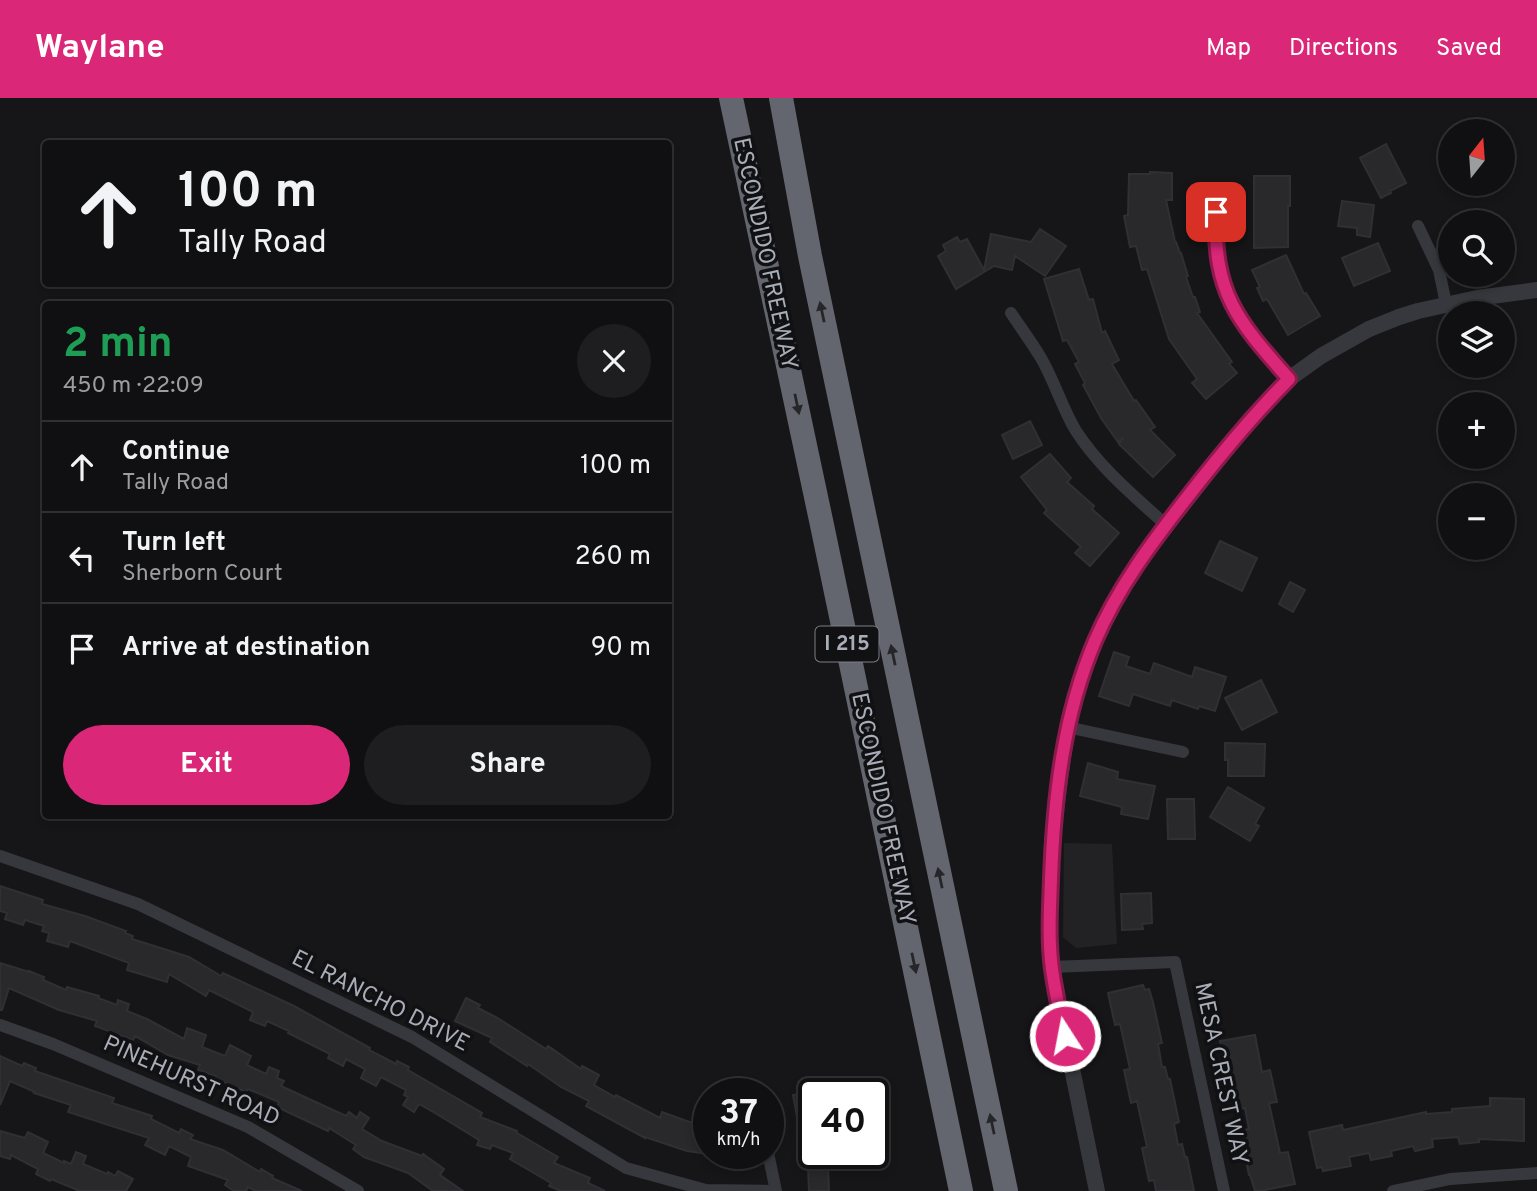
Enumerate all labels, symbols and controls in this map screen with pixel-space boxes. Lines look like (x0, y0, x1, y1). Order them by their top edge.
text: Waylane (35, 28, 165, 70)
text: Map (1206, 34, 1251, 64)
text: Directions (1289, 34, 1398, 64)
text: Saved (1436, 34, 1502, 64)
north arrow (1438, 119, 1516, 196)
map controls (1438, 119, 1515, 560)
street label: ESCONDIDO FREEWAY (725, 135, 803, 373)
text: 100 m (178, 163, 317, 225)
icon: ahead (63, 168, 154, 259)
pin (1186, 182, 1246, 242)
icon: arrive (1197, 193, 1235, 231)
button: search (1438, 210, 1515, 287)
text: Tally Road (178, 224, 327, 264)
one-way arrow (817, 301, 828, 323)
button: layers (1438, 301, 1515, 378)
text: 2 min (63, 319, 173, 372)
button: close (577, 324, 651, 398)
text: 450 m · 22:09 (63, 372, 204, 401)
button: + (1438, 392, 1515, 469)
one-way arrow (791, 393, 802, 415)
text: Continue (122, 436, 230, 469)
icon: ahead (63, 448, 101, 486)
text: 100 m (580, 450, 651, 483)
text: Tally Road (122, 469, 229, 498)
button: − (1438, 483, 1515, 560)
text: Turn left (122, 527, 226, 560)
icon: left (63, 539, 101, 577)
text: 260 m (575, 541, 651, 574)
text: Sherborn Court (122, 560, 283, 589)
road number: I 215 (816, 626, 878, 662)
icon: arrive (63, 630, 101, 668)
text: Arrive at destination (122, 632, 370, 665)
text: 90 m (591, 632, 651, 665)
one-way arrow (888, 644, 899, 666)
street label: ESCONDIDO FREEWAY (843, 690, 921, 928)
button: Exit (63, 725, 350, 805)
button: Share (364, 725, 651, 805)
one-way arrow (935, 867, 946, 889)
street label: EL RANCHO DRIVE (286, 945, 474, 1059)
one-way arrow (908, 952, 919, 974)
street label: MESA CREST WAY (1186, 980, 1254, 1168)
position arrow (1028, 999, 1102, 1073)
street label: PINEHURST ROAD (98, 1030, 284, 1134)
speed limit sign: 40 (798, 1078, 889, 1169)
text: 37 (719, 1092, 758, 1136)
one-way arrow (986, 1113, 997, 1135)
text: km/h (717, 1129, 760, 1152)

